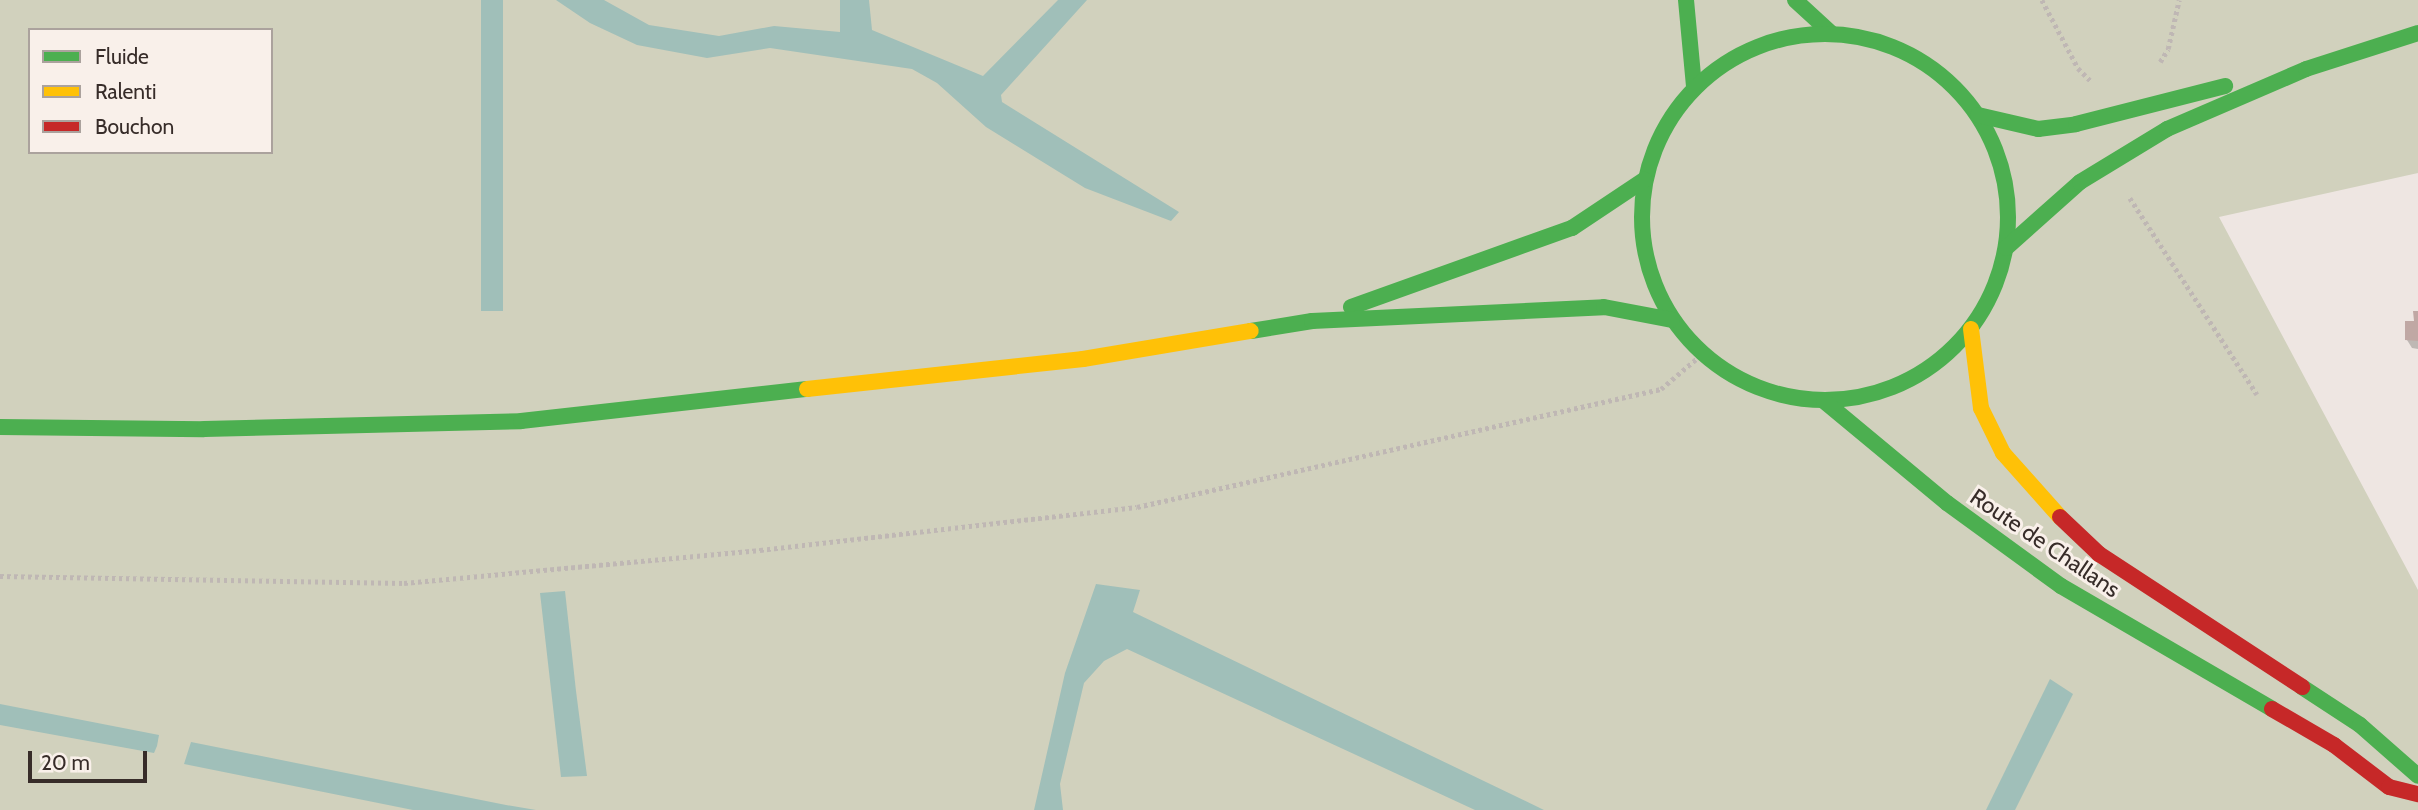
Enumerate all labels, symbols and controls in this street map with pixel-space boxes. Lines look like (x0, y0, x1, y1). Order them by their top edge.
legend (28, 28, 273, 154)
text: Fluide (95, 44, 149, 69)
text: Ralenti (95, 79, 156, 104)
text: Bouchon (95, 114, 174, 139)
street label: Route de Challans (1965, 483, 2125, 603)
scale bar (32, 736, 150, 780)
text: 20 m (41, 750, 90, 775)

